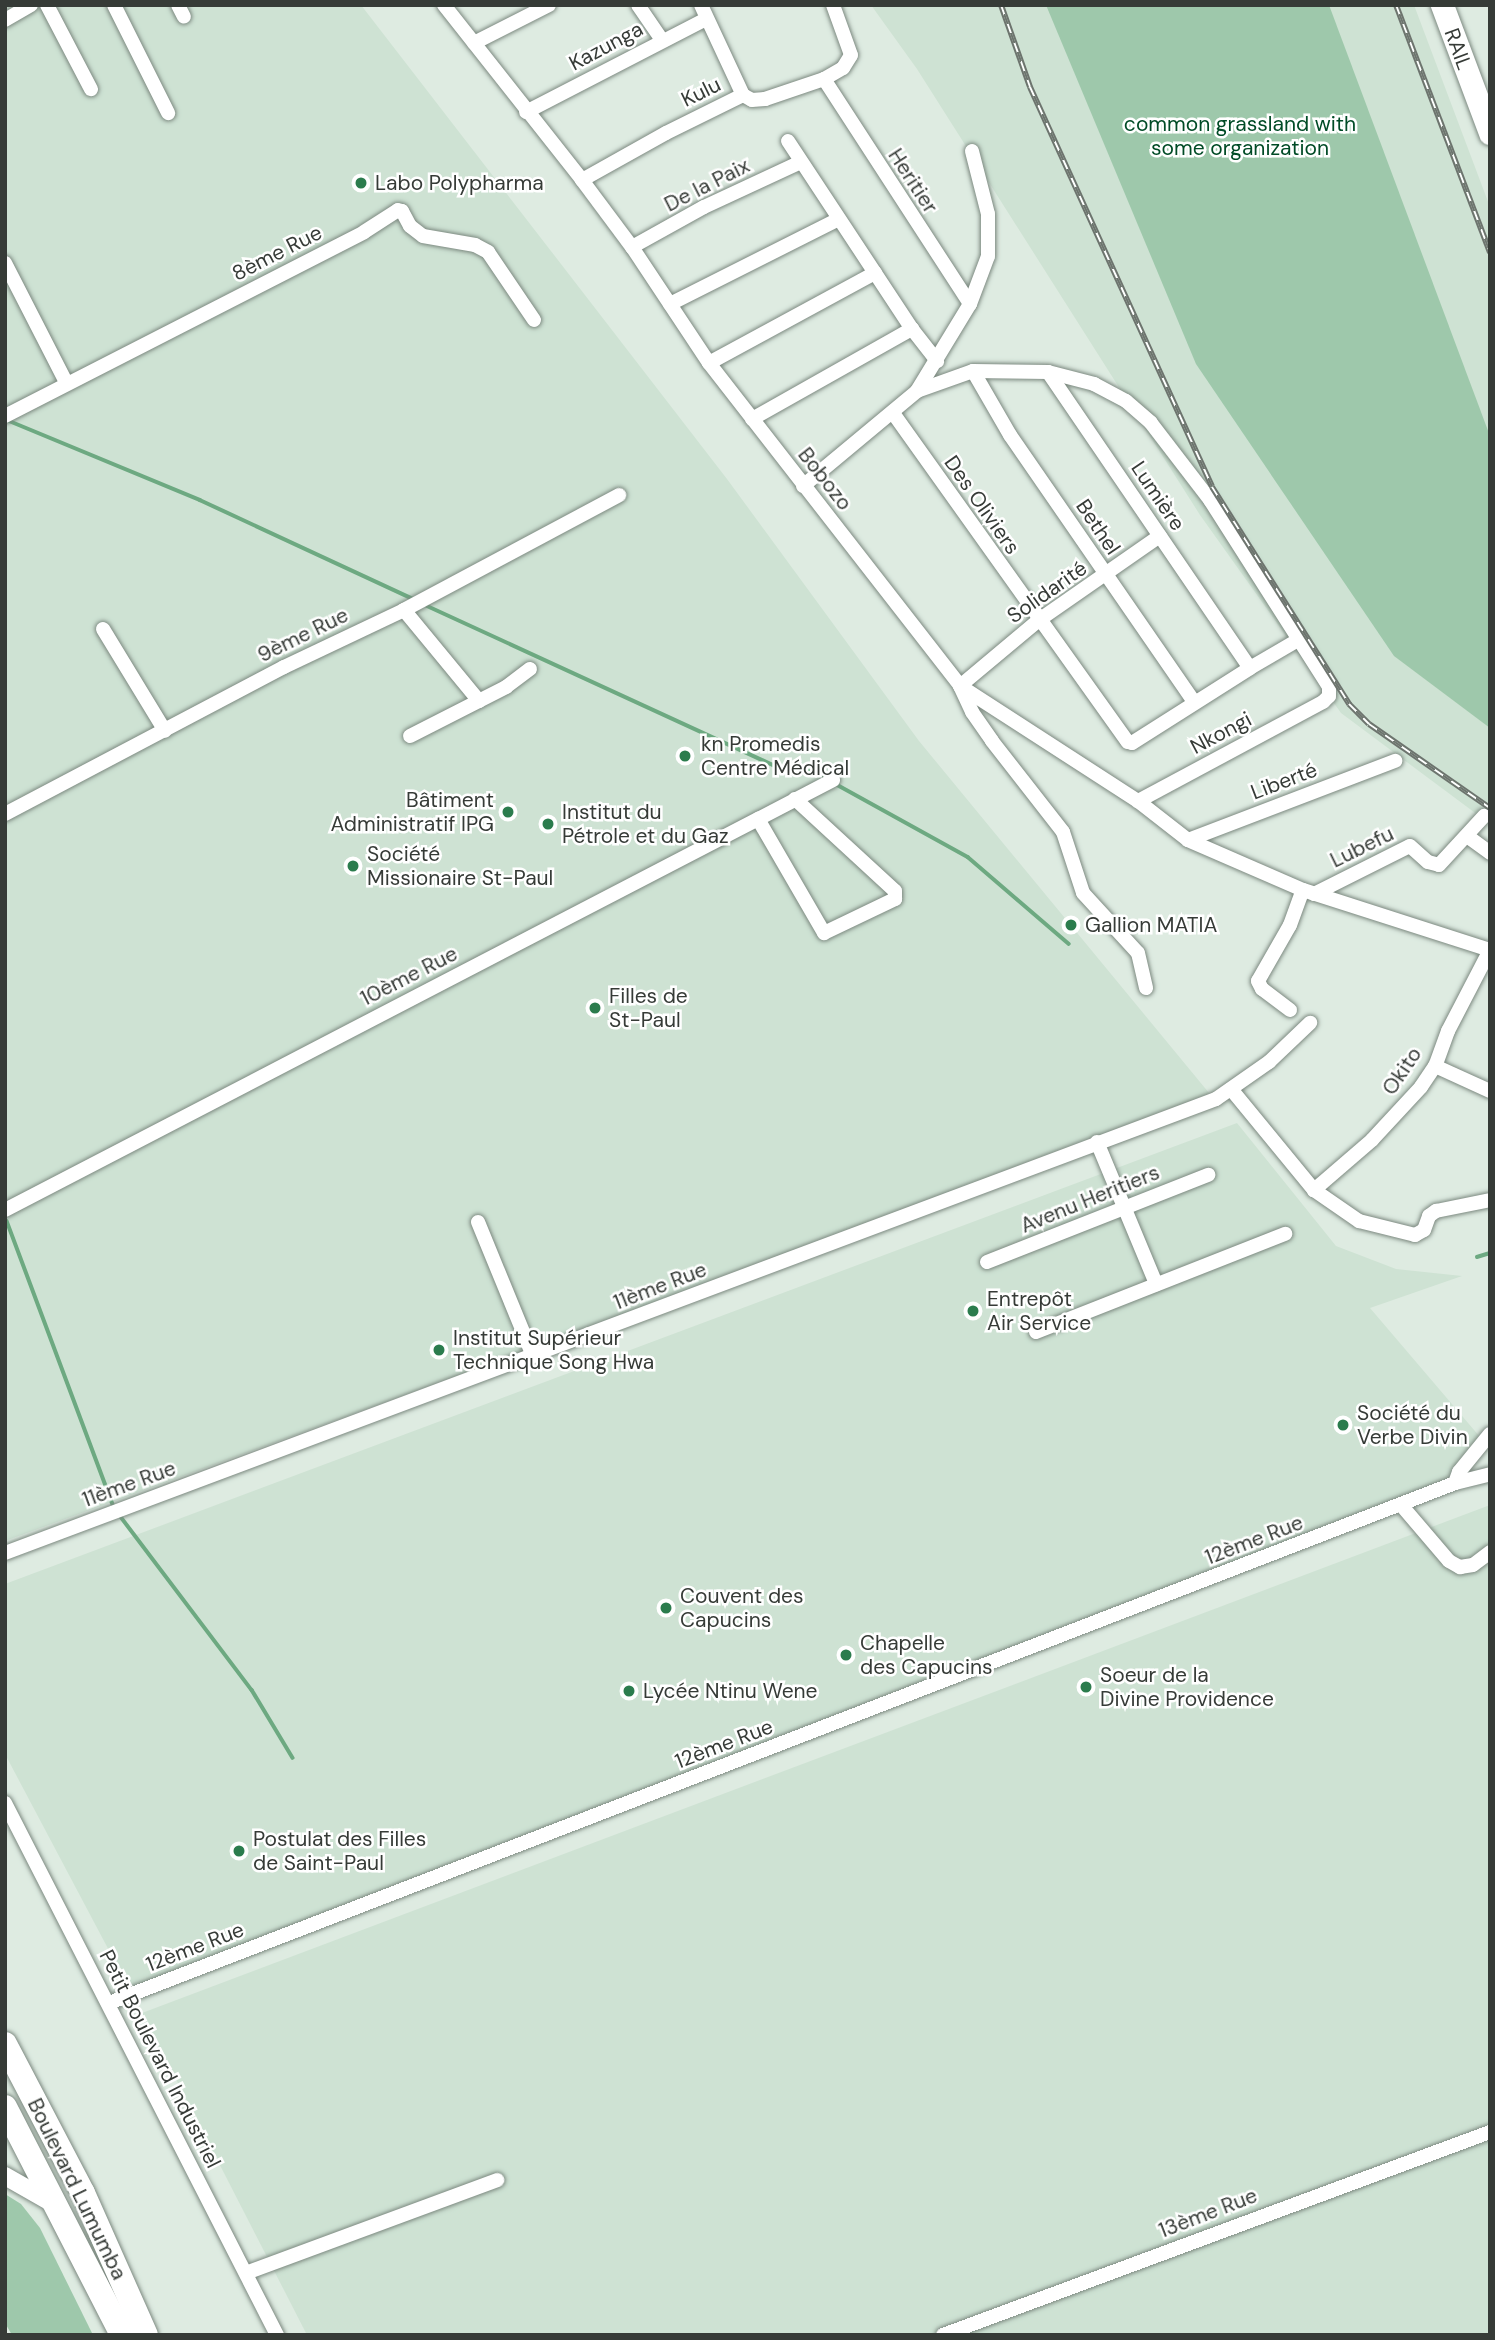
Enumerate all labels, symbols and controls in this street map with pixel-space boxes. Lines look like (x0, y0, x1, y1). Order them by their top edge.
street label: Kazunga (565, 16, 647, 76)
street label: RAIL (1439, 25, 1477, 73)
street label: Kulu (677, 72, 725, 112)
park label: common grassland with some organization (1124, 111, 1356, 161)
street label: Heritier (883, 144, 943, 218)
street label: De la Paix (660, 153, 754, 217)
place label: Labo Polypharma (375, 170, 544, 196)
marker: Labo Polypharma (353, 175, 369, 191)
street label: 8ème Rue (228, 220, 326, 286)
street label: Bobozo (793, 443, 857, 515)
street label: Des Oliviers (939, 451, 1025, 559)
street label: Lumière (1126, 457, 1190, 535)
street label: Bethel (1070, 495, 1126, 559)
street label: Solidarité (1002, 555, 1092, 629)
street label: 9ème Rue (254, 602, 352, 668)
street label: Nkongi (1186, 706, 1256, 760)
place label: kn Promedis Centre Médical (701, 731, 849, 781)
marker: kn Promedis Centre Médical (675, 746, 695, 766)
street label: Liberté (1247, 757, 1321, 805)
place label: Bâtiment Administratif IPG (330, 787, 494, 837)
place label: Institut du Pétrole et du Gaz (562, 799, 729, 849)
marker: Bâtiment Administratif IPG (500, 804, 516, 820)
marker: Institut du Pétrole et du Gaz (540, 816, 556, 832)
street label: Lubefu (1326, 821, 1398, 873)
place label: Société Missionaire St-Paul (367, 841, 553, 891)
marker: Société Missionaire St-Paul (345, 858, 361, 874)
place label: Gallion MATIA (1085, 912, 1217, 938)
marker: Gallion MATIA (1063, 917, 1079, 933)
street label: 10ème Rue (356, 941, 462, 1011)
place label: Filles de St-Paul (609, 983, 688, 1033)
marker: Filles de St-Paul (587, 1000, 603, 1016)
street label: Okito (1377, 1042, 1427, 1100)
street label: Avenu Heritiers (1017, 1160, 1163, 1238)
street label: 11ème Rue (610, 1257, 710, 1315)
place label: Entrepôt Air Service (987, 1286, 1091, 1336)
marker: Entrepôt Air Service (965, 1303, 981, 1319)
place label: Institut Supérieur Technique Song Hwa (453, 1325, 654, 1375)
marker: Institut Supérieur Technique Song Hwa (431, 1342, 447, 1358)
place label: Société du Verbe Divin (1357, 1400, 1468, 1450)
marker: Société du Verbe Divin (1335, 1417, 1351, 1433)
street label: 11ème Rue (79, 1455, 179, 1513)
street label: 12ème Rue (1201, 1510, 1307, 1570)
place label: Couvent des Capucins (680, 1583, 804, 1633)
marker: Couvent des Capucins (658, 1600, 674, 1616)
place label: Chapelle des Capucins (860, 1630, 993, 1680)
marker: Chapelle des Capucins (838, 1647, 854, 1663)
place label: Soeur de la Divine Providence (1100, 1662, 1274, 1712)
place label: Lycée Ntinu Wene (643, 1678, 818, 1704)
marker: Soeur de la Divine Providence (1078, 1679, 1094, 1695)
marker: Lycée Ntinu Wene (621, 1683, 637, 1699)
street label: 12ème Rue (671, 1714, 777, 1774)
place label: Postulat des Filles de Saint-Paul (253, 1826, 426, 1876)
marker: Postulat des Filles de Saint-Paul (231, 1843, 247, 1859)
street label: 12ème Rue (142, 1917, 248, 1977)
street label: Petit Boulevard Industriel (94, 1946, 226, 2172)
street label: Boulevard Lumumba (22, 2094, 132, 2284)
street label: 13ème Rue (1155, 2183, 1261, 2243)

